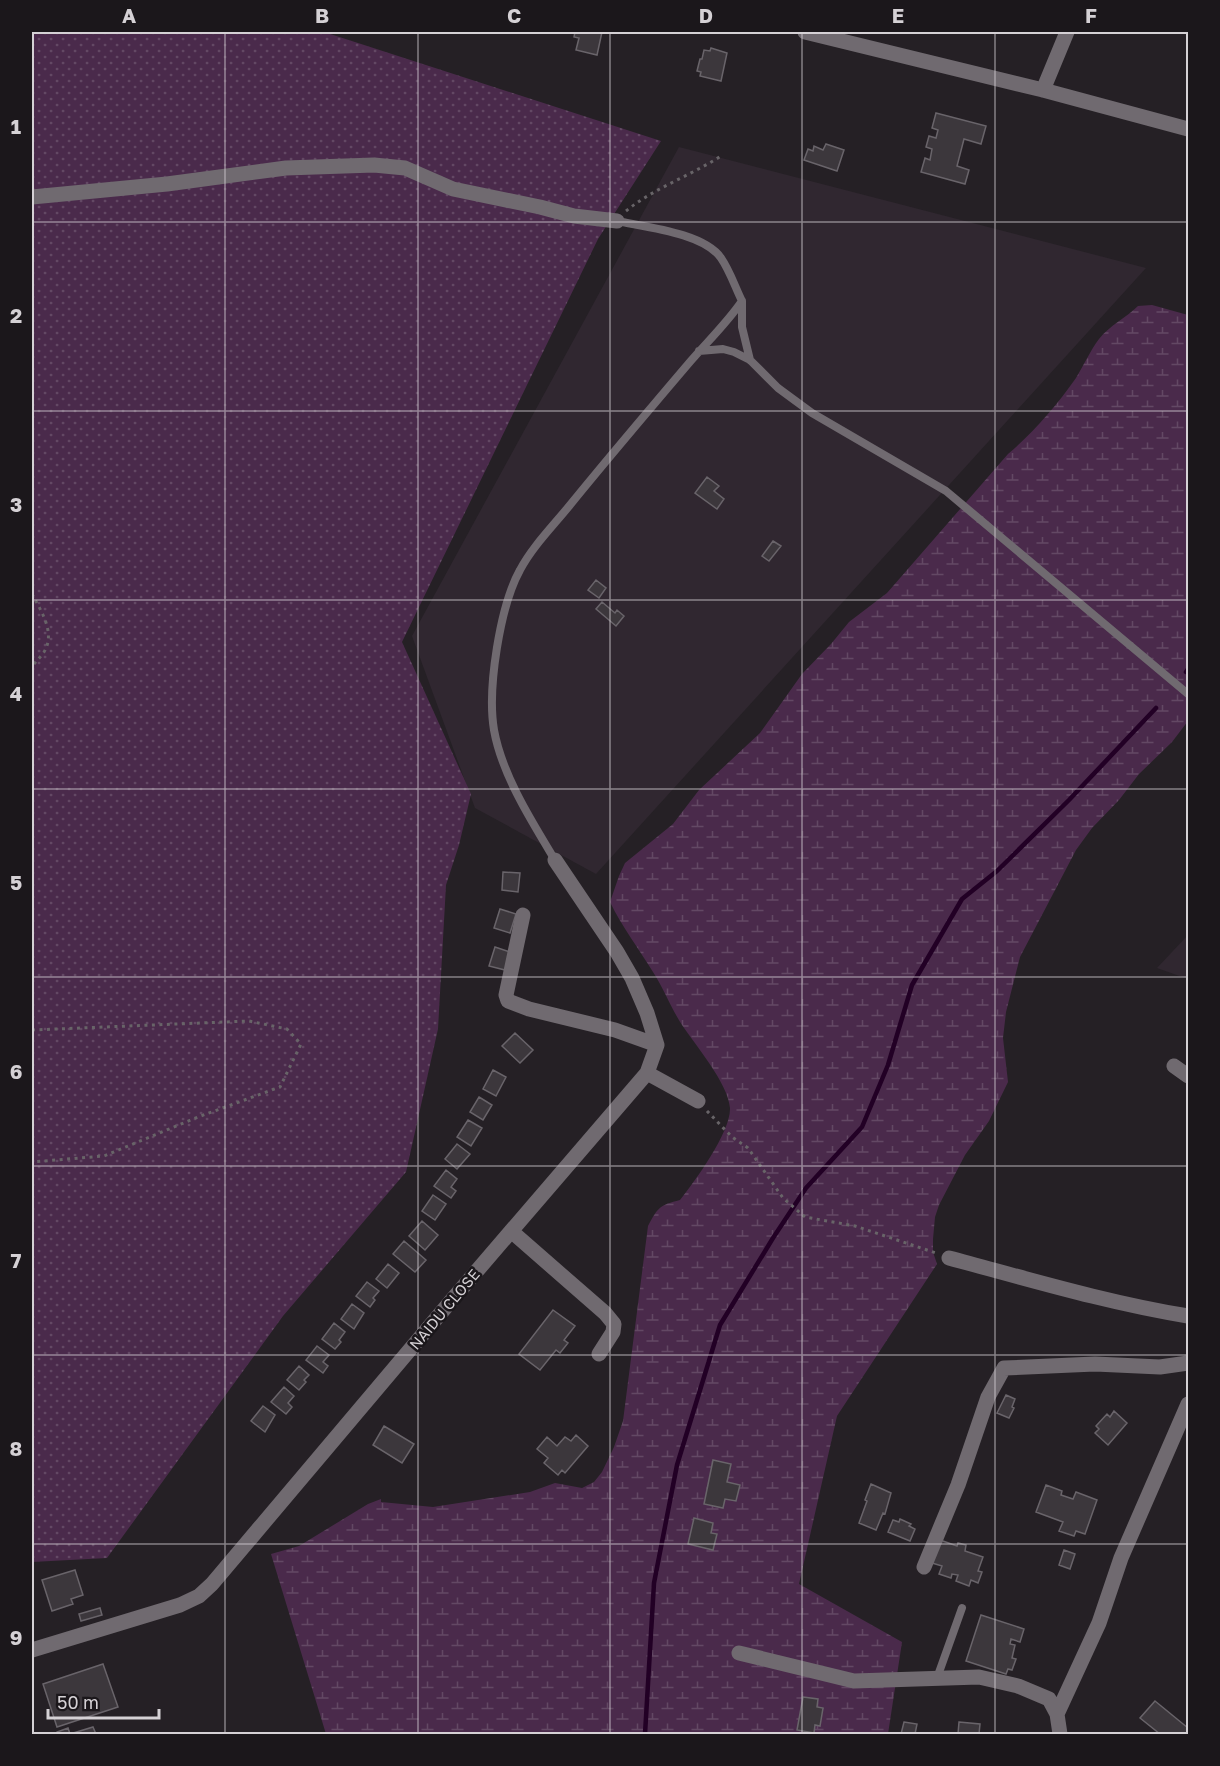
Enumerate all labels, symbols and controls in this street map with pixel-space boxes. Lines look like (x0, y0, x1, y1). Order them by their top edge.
text: A (122, 3, 136, 27)
text: B (315, 3, 329, 27)
text: C (507, 3, 521, 27)
text: D (699, 3, 713, 27)
text: E (892, 3, 904, 27)
text: F (1085, 3, 1097, 27)
text: 1 (11, 114, 21, 138)
text: 2 (10, 303, 22, 327)
text: 3 (10, 492, 22, 516)
text: 4 (10, 681, 22, 705)
text: 5 (10, 870, 22, 894)
text: 6 (10, 1059, 22, 1083)
text: 7 (11, 1248, 22, 1272)
street label: NAIDU CLOSE (405, 1265, 483, 1353)
text: 8 (10, 1436, 22, 1460)
text: 9 (10, 1625, 22, 1649)
scale bar (48, 1682, 159, 1720)
text: 50 m (57, 1691, 99, 1713)

